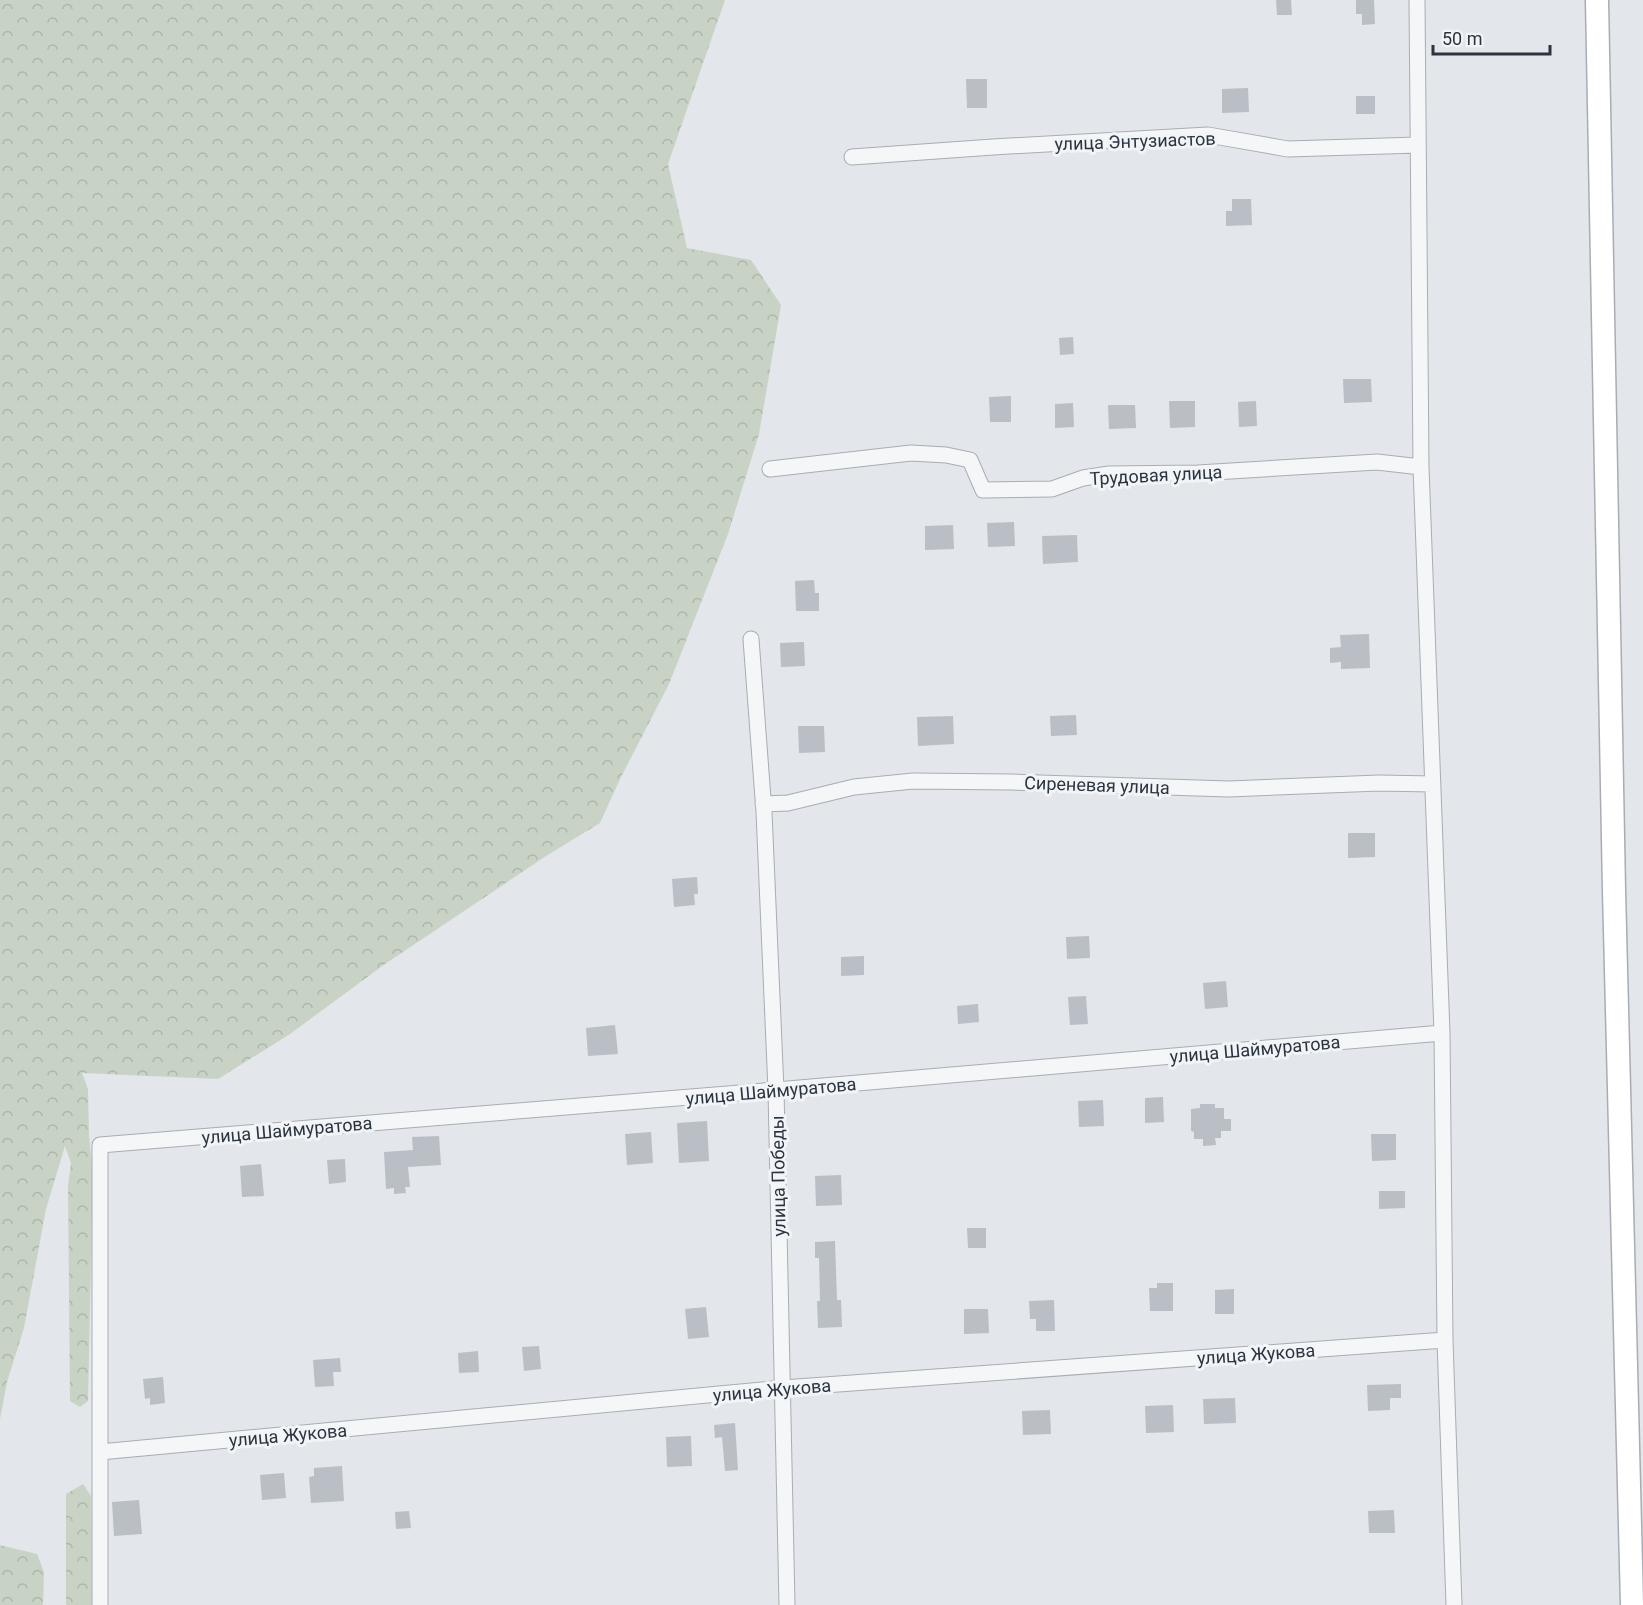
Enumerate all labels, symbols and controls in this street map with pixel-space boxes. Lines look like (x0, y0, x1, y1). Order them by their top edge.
scale bar (1433, 18, 1550, 56)
text: 50 m (1442, 28, 1482, 49)
street label: улица Энтузиастов (1054, 128, 1216, 154)
street label: Трудовая улица (1089, 461, 1223, 489)
street label: Сиреневая улица (1024, 772, 1170, 798)
street label: улица Шаймуратова (1169, 1031, 1341, 1067)
street label: улица Шаймуратова (685, 1073, 857, 1109)
street label: улица Шаймуратова (201, 1112, 373, 1148)
street label: улица Победы (766, 1115, 790, 1237)
street label: улица Жукова (1196, 1339, 1316, 1369)
street label: улица Жукова (712, 1374, 832, 1406)
street label: улица Жукова (228, 1419, 348, 1451)

